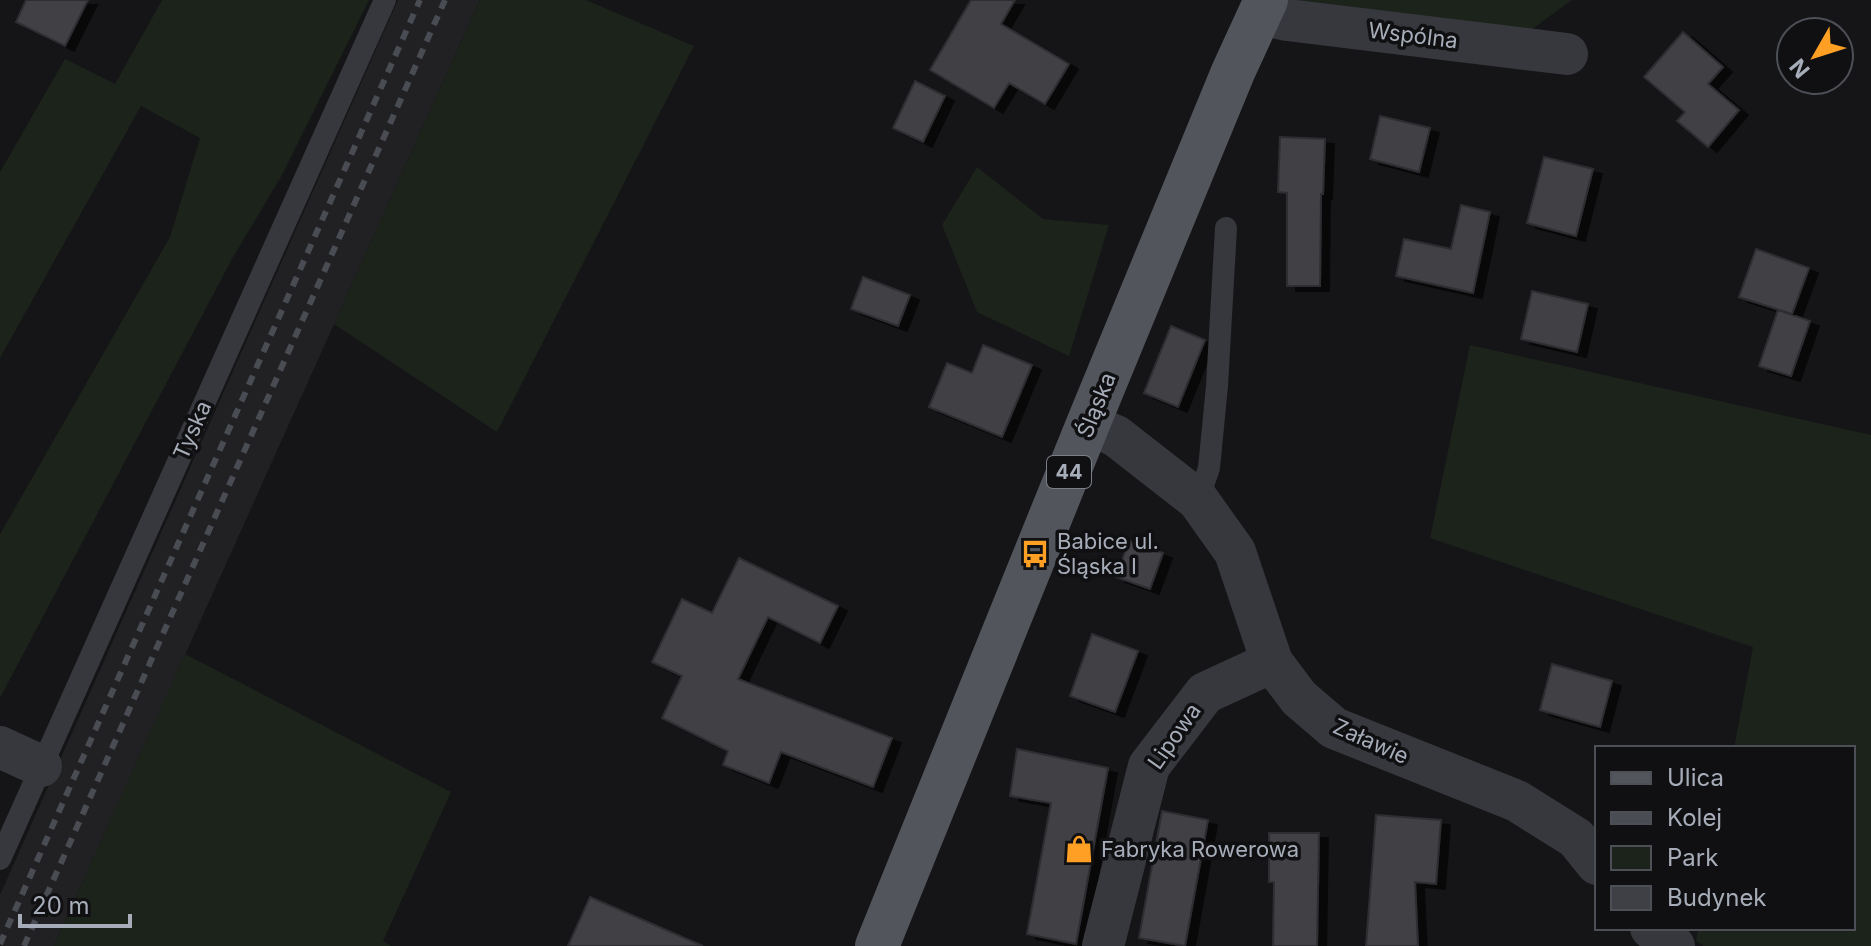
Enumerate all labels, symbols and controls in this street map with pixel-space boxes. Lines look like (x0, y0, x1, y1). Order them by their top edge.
north arrow (1775, 16, 1855, 96)
street label: Wspólna (1367, 17, 1459, 53)
text: N (1784, 54, 1815, 83)
street label: Śląska (1071, 369, 1121, 441)
street label: Tyska (168, 397, 216, 463)
road number: 44 (1047, 456, 1091, 488)
place label: Babice ul. Śląska I (1057, 528, 1159, 579)
bus stop icon: Babice ul. Śląska I (1020, 539, 1050, 569)
street label: Lipowa (1142, 698, 1206, 774)
street label: Załawie (1329, 713, 1413, 769)
legend (1595, 746, 1855, 930)
text: Ulica (1667, 763, 1724, 792)
text: Kolej (1667, 803, 1722, 832)
shop icon: Fabryka Rowerowa (1064, 834, 1094, 864)
place label: Fabryka Rowerowa (1101, 836, 1299, 862)
text: Park (1667, 843, 1718, 872)
scale bar (20, 878, 130, 928)
text: Budynek (1667, 883, 1767, 912)
text: 20 m (32, 891, 90, 920)

